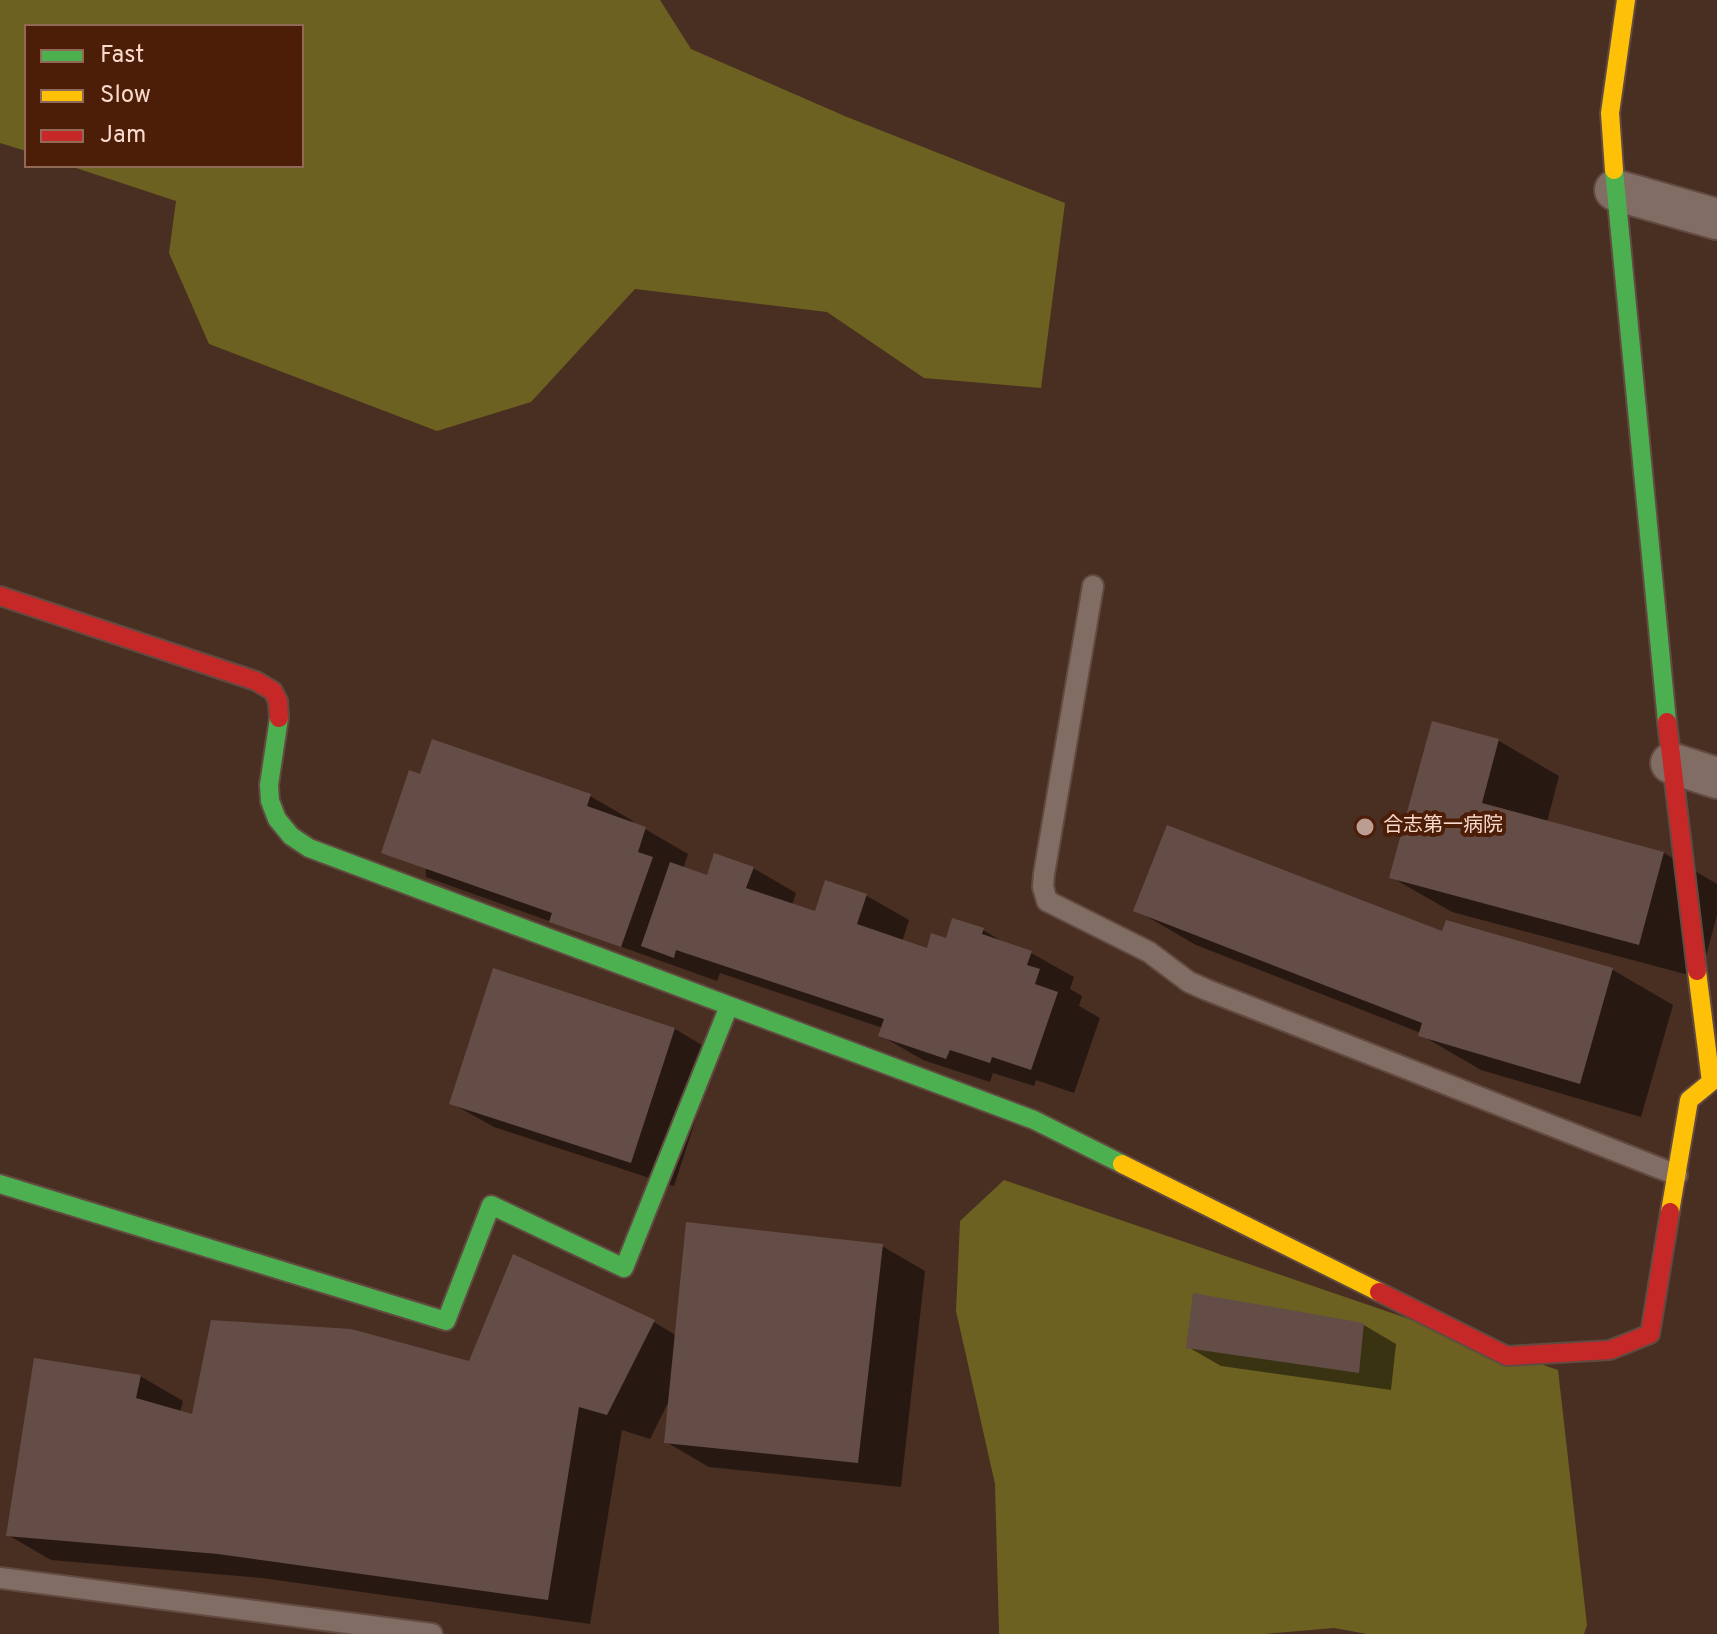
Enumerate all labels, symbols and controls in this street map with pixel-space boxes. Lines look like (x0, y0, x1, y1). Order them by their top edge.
legend (24, 24, 304, 168)
text: Fast (100, 41, 144, 71)
text: Slow (100, 81, 151, 111)
text: Jam (100, 121, 146, 151)
place label: 合志第一病院 (1383, 815, 1503, 839)
marker: 合志第一病院 (1354, 816, 1376, 838)

